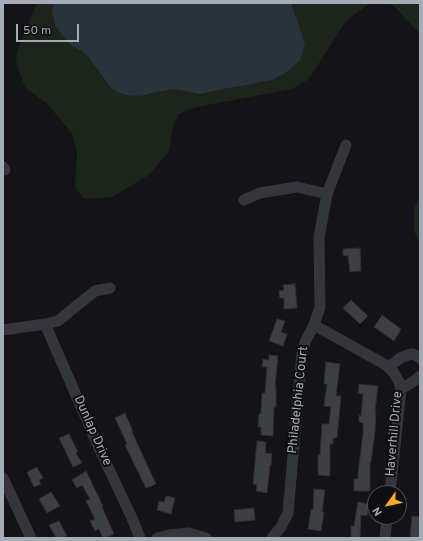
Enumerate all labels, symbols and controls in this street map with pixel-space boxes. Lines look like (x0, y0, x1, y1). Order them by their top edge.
scale bar (18, 16, 81, 42)
text: 50 m (23, 23, 51, 39)
street label: Philadelphia Court (286, 345, 312, 455)
street label: Haverhill Drive (384, 391, 406, 477)
street label: Dunlap Drive (70, 393, 114, 469)
north arrow (367, 485, 407, 525)
text: N (370, 504, 386, 518)

